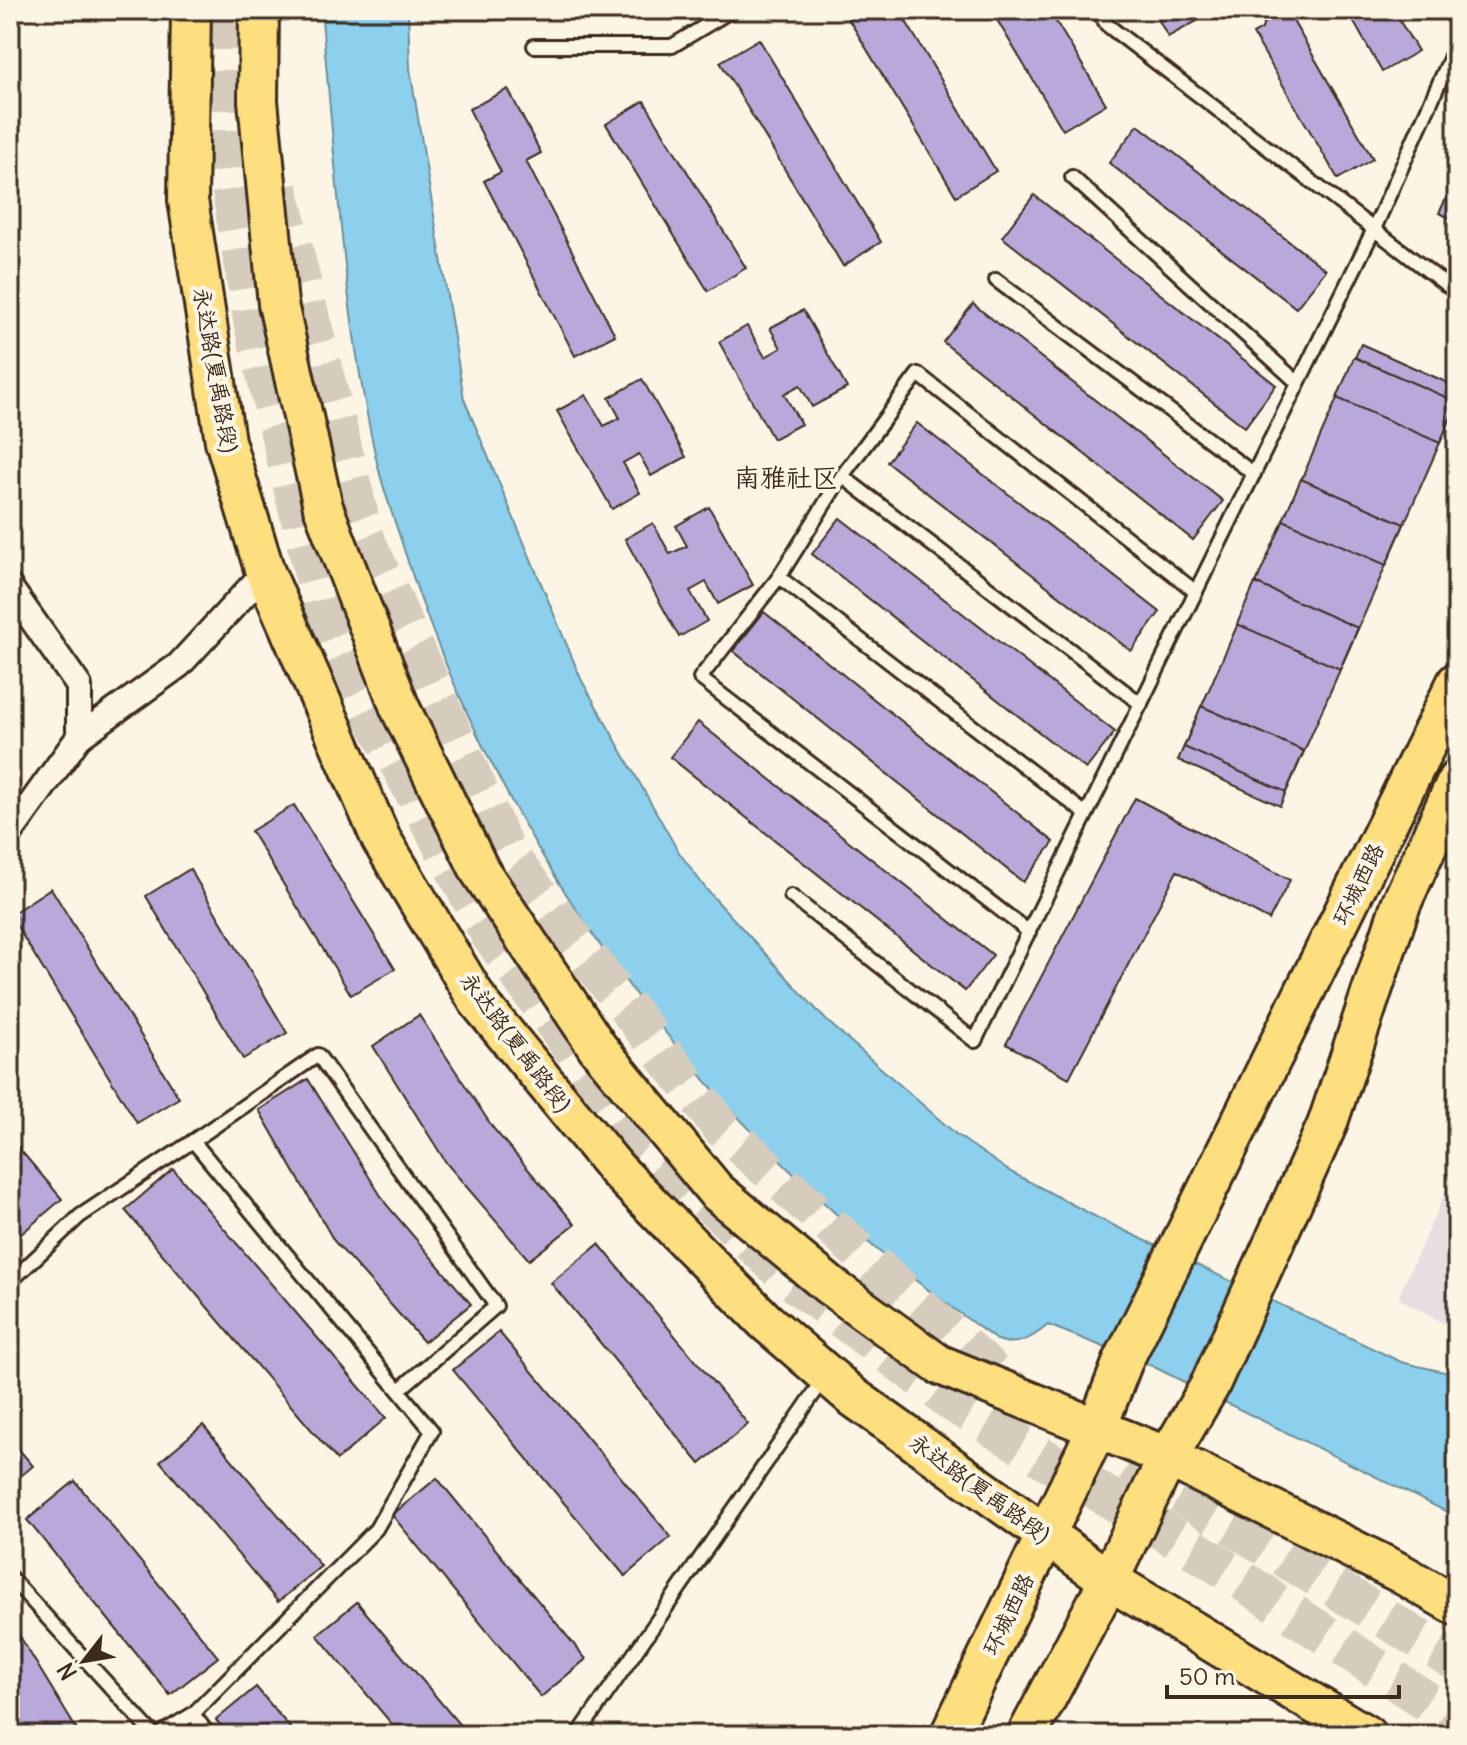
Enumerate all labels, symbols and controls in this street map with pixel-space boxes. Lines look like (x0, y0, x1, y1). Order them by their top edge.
street label: 永达路(夏禹路段) (188, 285, 244, 455)
district label: 南雅社区 (734, 461, 838, 494)
street label: 环城西路 (1326, 838, 1390, 930)
street label: 永达路(夏禹路段) (454, 967, 578, 1117)
street label: 永达路(夏禹路段) (904, 1428, 1056, 1548)
street label: 环城西路 (976, 1568, 1040, 1660)
north arrow (44, 1621, 124, 1701)
scale bar (1167, 1649, 1399, 1699)
text: N (51, 1658, 83, 1685)
text: 50 m (1179, 1661, 1235, 1691)

